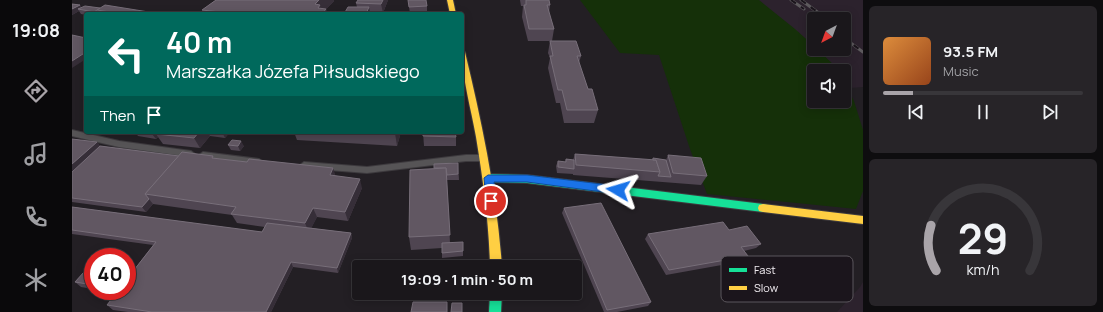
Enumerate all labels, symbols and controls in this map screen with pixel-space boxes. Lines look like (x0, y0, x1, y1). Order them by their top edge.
north arrow (807, 12, 851, 56)
map controls (807, 12, 851, 108)
text: 19:08 (12, 18, 60, 42)
text: 40 m (166, 23, 232, 61)
icon: left (100, 28, 152, 80)
text: 93.5 FM (943, 41, 998, 62)
text: Marszałka Józefa Piłsudskiego (166, 59, 420, 83)
text: Music (943, 62, 979, 80)
button: sound (807, 64, 851, 108)
icon: directions (22, 77, 50, 105)
icon: previous (905, 101, 927, 123)
icon: pause (972, 101, 994, 123)
icon: next (1039, 101, 1061, 123)
icon: arrive (143, 104, 165, 126)
text: Then (100, 105, 135, 126)
icon: music (22, 140, 50, 168)
position arrow (597, 169, 639, 211)
pin (474, 184, 508, 218)
icon: arrive (480, 190, 502, 212)
icon: phone (22, 203, 50, 231)
text: 29 (958, 209, 1008, 265)
speed limit sign: 40 (84, 248, 136, 300)
legend (721, 256, 853, 302)
text: km/h (966, 259, 1000, 278)
text: Fast (754, 262, 776, 277)
icon: climate (22, 266, 50, 294)
text: 19:09 · 1 min · 50 m (401, 269, 533, 290)
text: Slow (754, 280, 779, 295)

